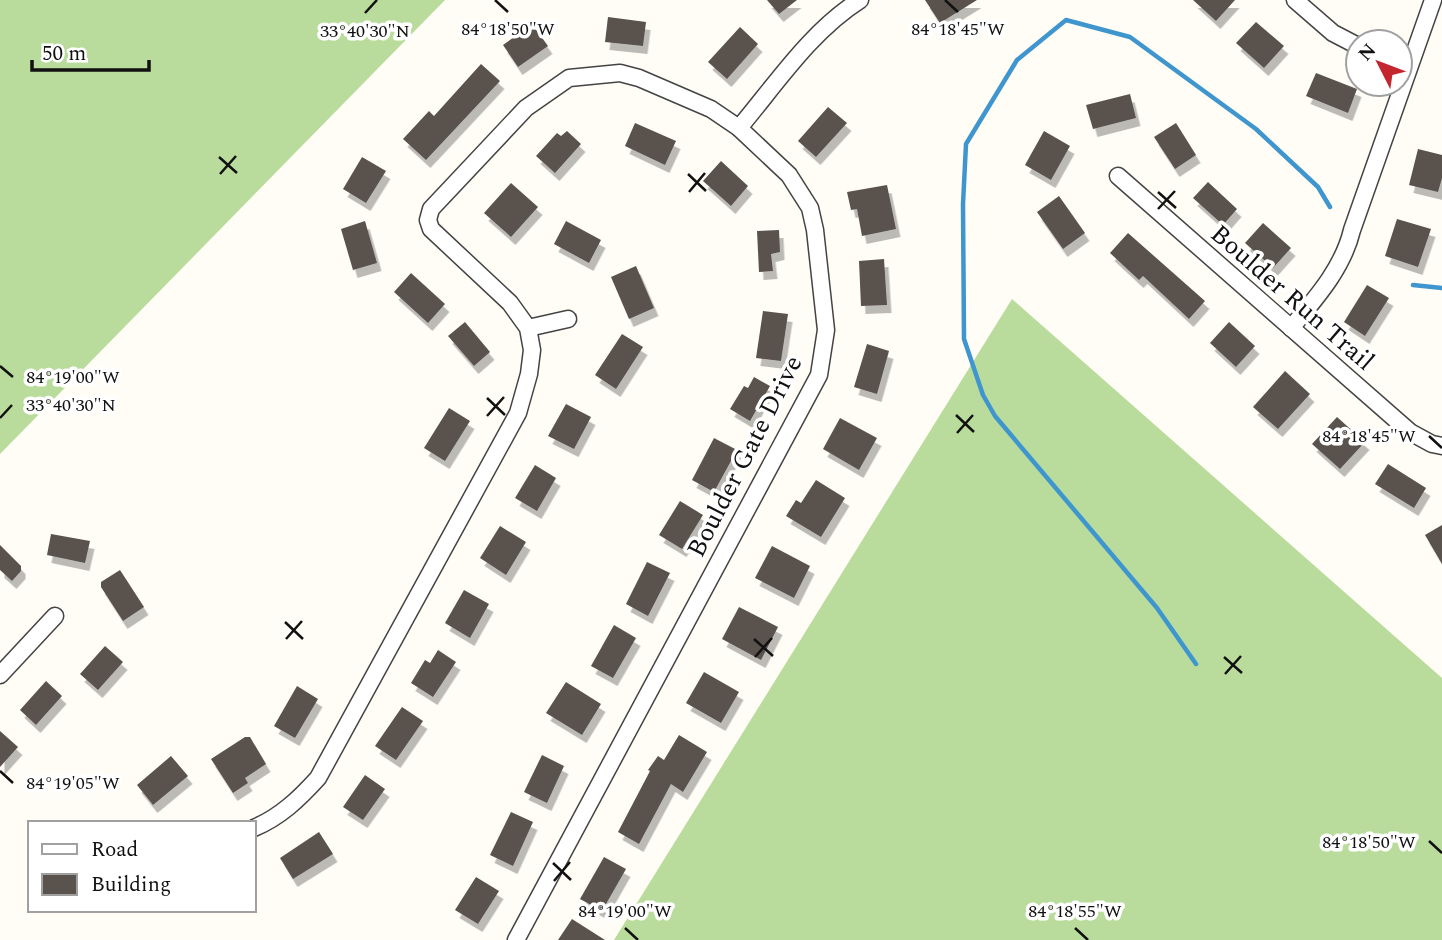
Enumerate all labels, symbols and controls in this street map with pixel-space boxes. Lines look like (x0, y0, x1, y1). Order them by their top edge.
text: 84°18'50"W (461, 16, 555, 43)
text: 84°18'45"W (911, 16, 1005, 43)
text: 33°40'30"N (320, 18, 410, 45)
scale bar (32, 28, 149, 72)
north arrow (1344, 28, 1414, 98)
text: N (1352, 37, 1383, 68)
text: 50 m (42, 38, 86, 70)
street label: Boulder Run Trail (1201, 215, 1384, 381)
street label: Boulder Gate Drive (677, 348, 813, 565)
text: 84°19'00"W (26, 364, 120, 391)
text: 33°40'30"N (26, 392, 116, 419)
text: 84°18'45"W (1322, 423, 1416, 450)
text: 84°19'05"W (26, 770, 120, 797)
legend (28, 821, 256, 912)
text: 84°18'50"W (1322, 829, 1416, 856)
text: Road (91, 834, 138, 866)
text: Building (91, 869, 171, 901)
text: 84°19'00"W (578, 898, 672, 925)
text: 84°18'55"W (1028, 898, 1122, 925)

